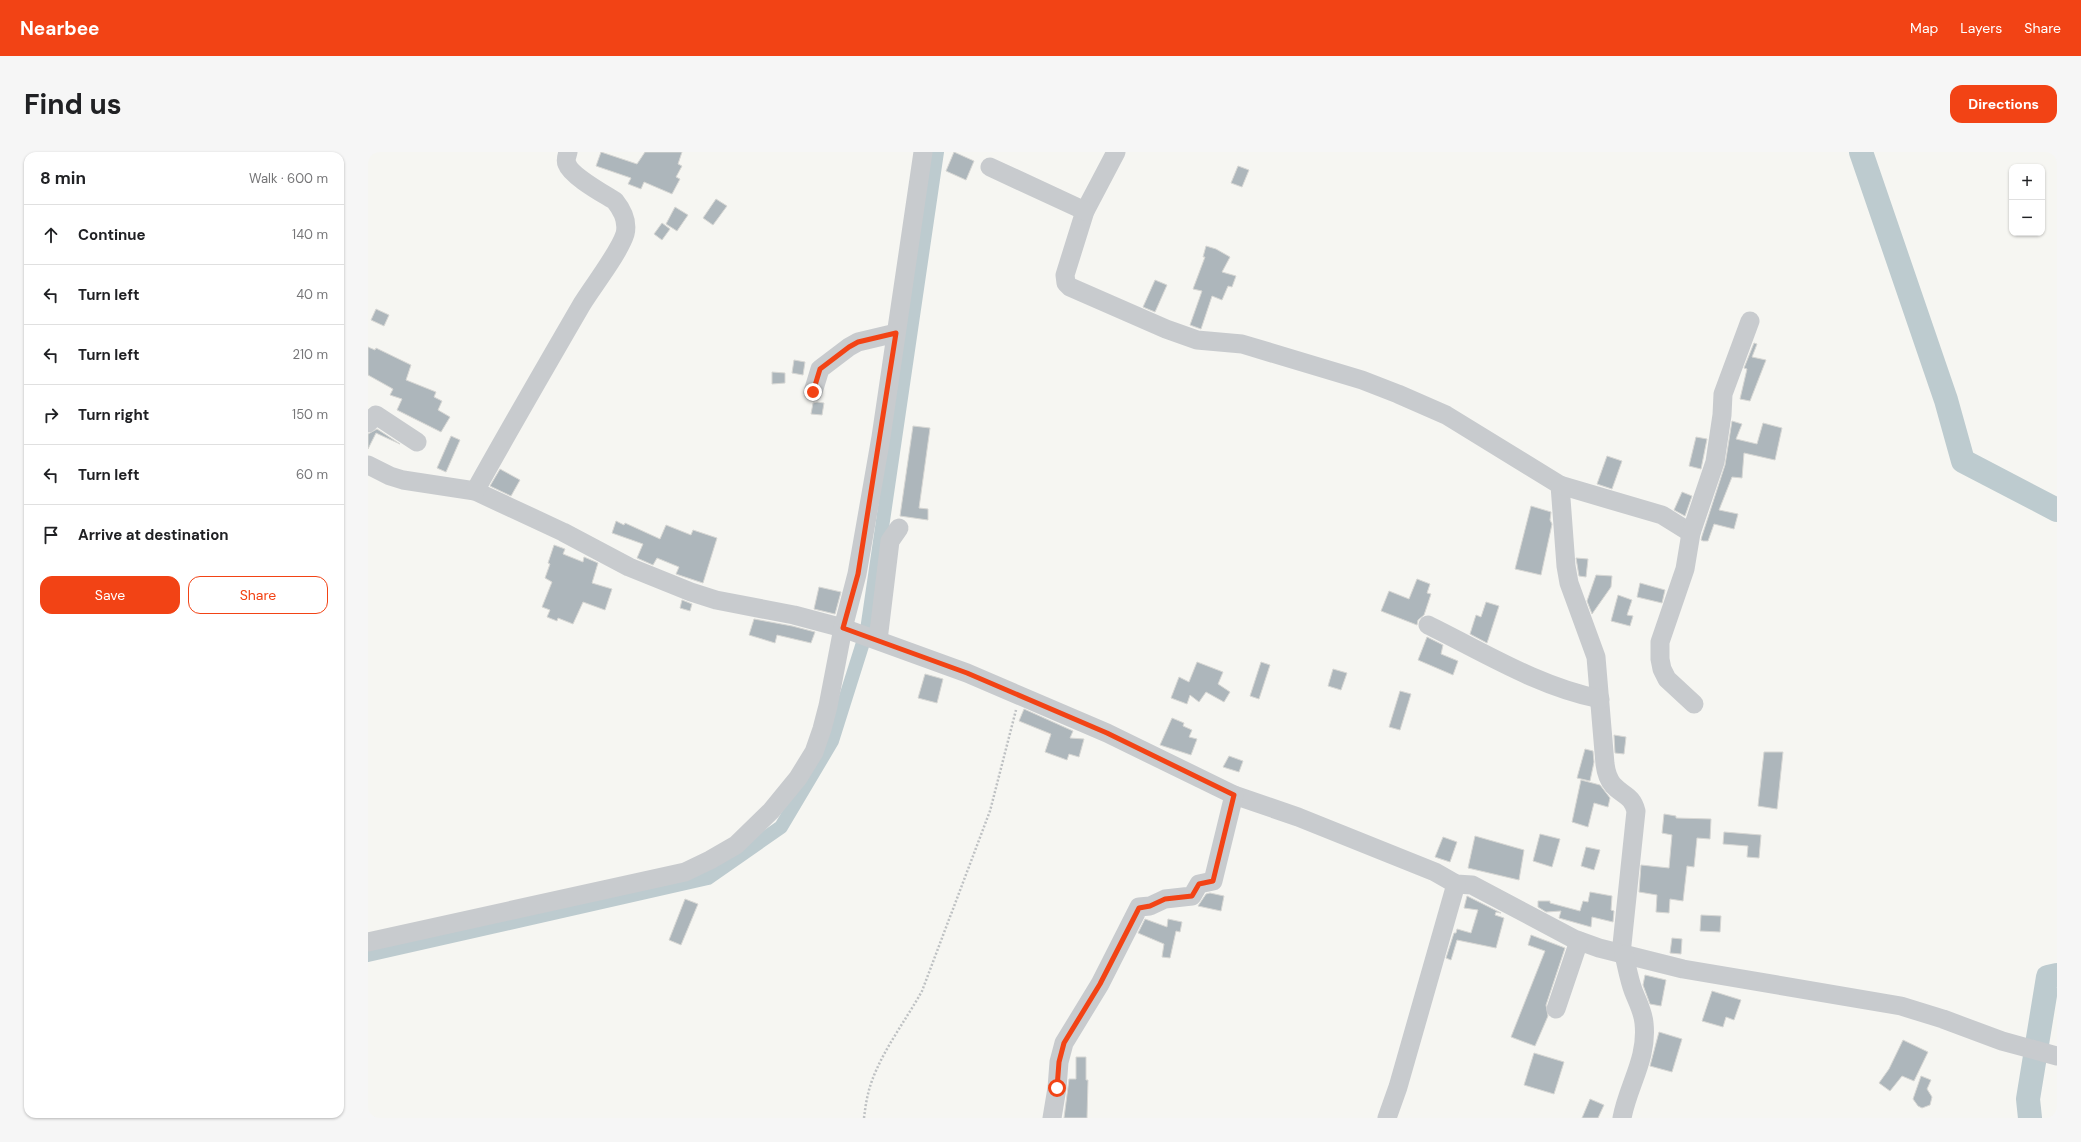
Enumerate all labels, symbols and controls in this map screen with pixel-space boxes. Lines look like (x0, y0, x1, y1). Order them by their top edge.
text: Nearbee (20, 16, 100, 41)
text: Map (1910, 19, 1938, 37)
text: Layers (1960, 19, 2002, 37)
text: Share (2024, 19, 2061, 37)
button: Directions (1950, 85, 2057, 123)
text: Find us (24, 86, 122, 123)
map controls (2009, 164, 2045, 236)
button: + (2009, 164, 2045, 200)
text: 8 min (40, 167, 86, 189)
text: Walk · 600 m (249, 170, 328, 187)
button: − (2009, 200, 2045, 236)
icon: ahead (40, 224, 62, 246)
text: Continue (78, 225, 146, 245)
text: 140 m (292, 226, 328, 243)
icon: left (40, 284, 62, 306)
text: Turn left (78, 285, 139, 305)
text: 40 m (296, 286, 328, 303)
icon: left (40, 344, 62, 366)
text: Turn left (78, 345, 139, 365)
text: 210 m (293, 346, 328, 363)
route end (804, 383, 822, 401)
icon: right (40, 404, 62, 426)
text: Turn right (78, 405, 149, 425)
text: 150 m (292, 406, 328, 423)
icon: left (40, 464, 62, 486)
text: Turn left (78, 465, 139, 485)
text: 60 m (296, 466, 328, 483)
icon: arrive (40, 524, 62, 546)
text: Arrive at destination (78, 525, 229, 545)
button: Save (40, 576, 180, 614)
button: Share (188, 576, 328, 614)
route start (1048, 1079, 1066, 1097)

